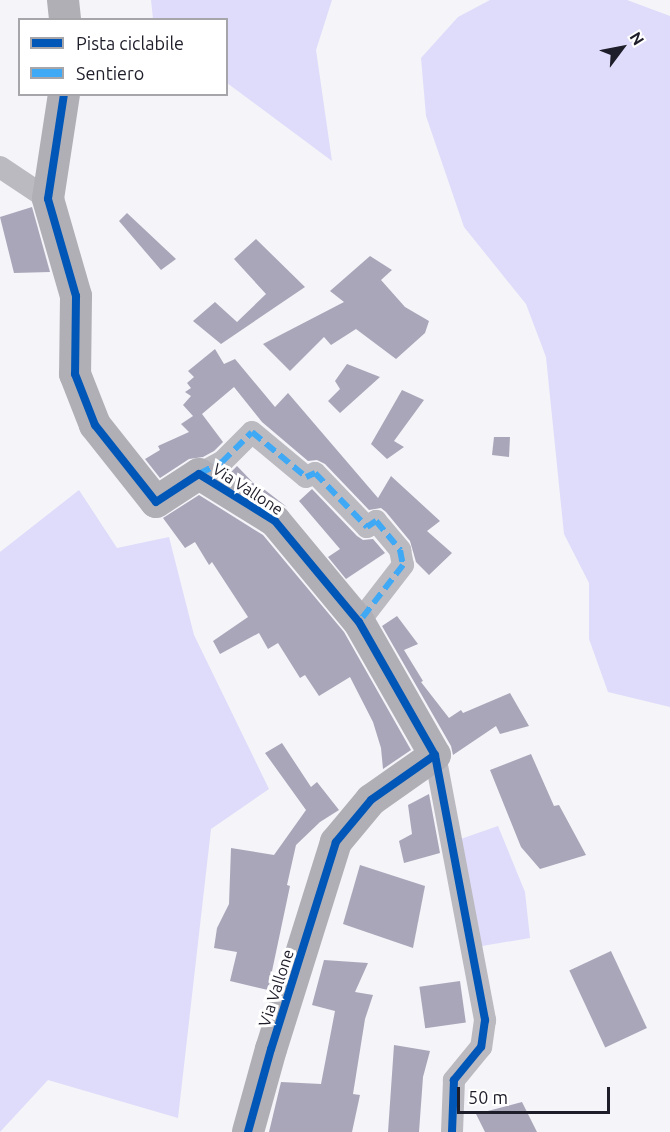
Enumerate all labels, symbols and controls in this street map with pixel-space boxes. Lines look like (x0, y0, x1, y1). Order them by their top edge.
legend (18, 18, 228, 96)
north arrow (592, 18, 652, 78)
text: N (626, 29, 648, 48)
text: Pista ciclabile (76, 33, 184, 53)
text: Sentiero (76, 63, 144, 83)
street label: Via Vallone (209, 459, 287, 519)
street label: Via Vallone (254, 947, 298, 1029)
scale bar (460, 1075, 613, 1113)
text: 50 m (468, 1087, 508, 1107)

